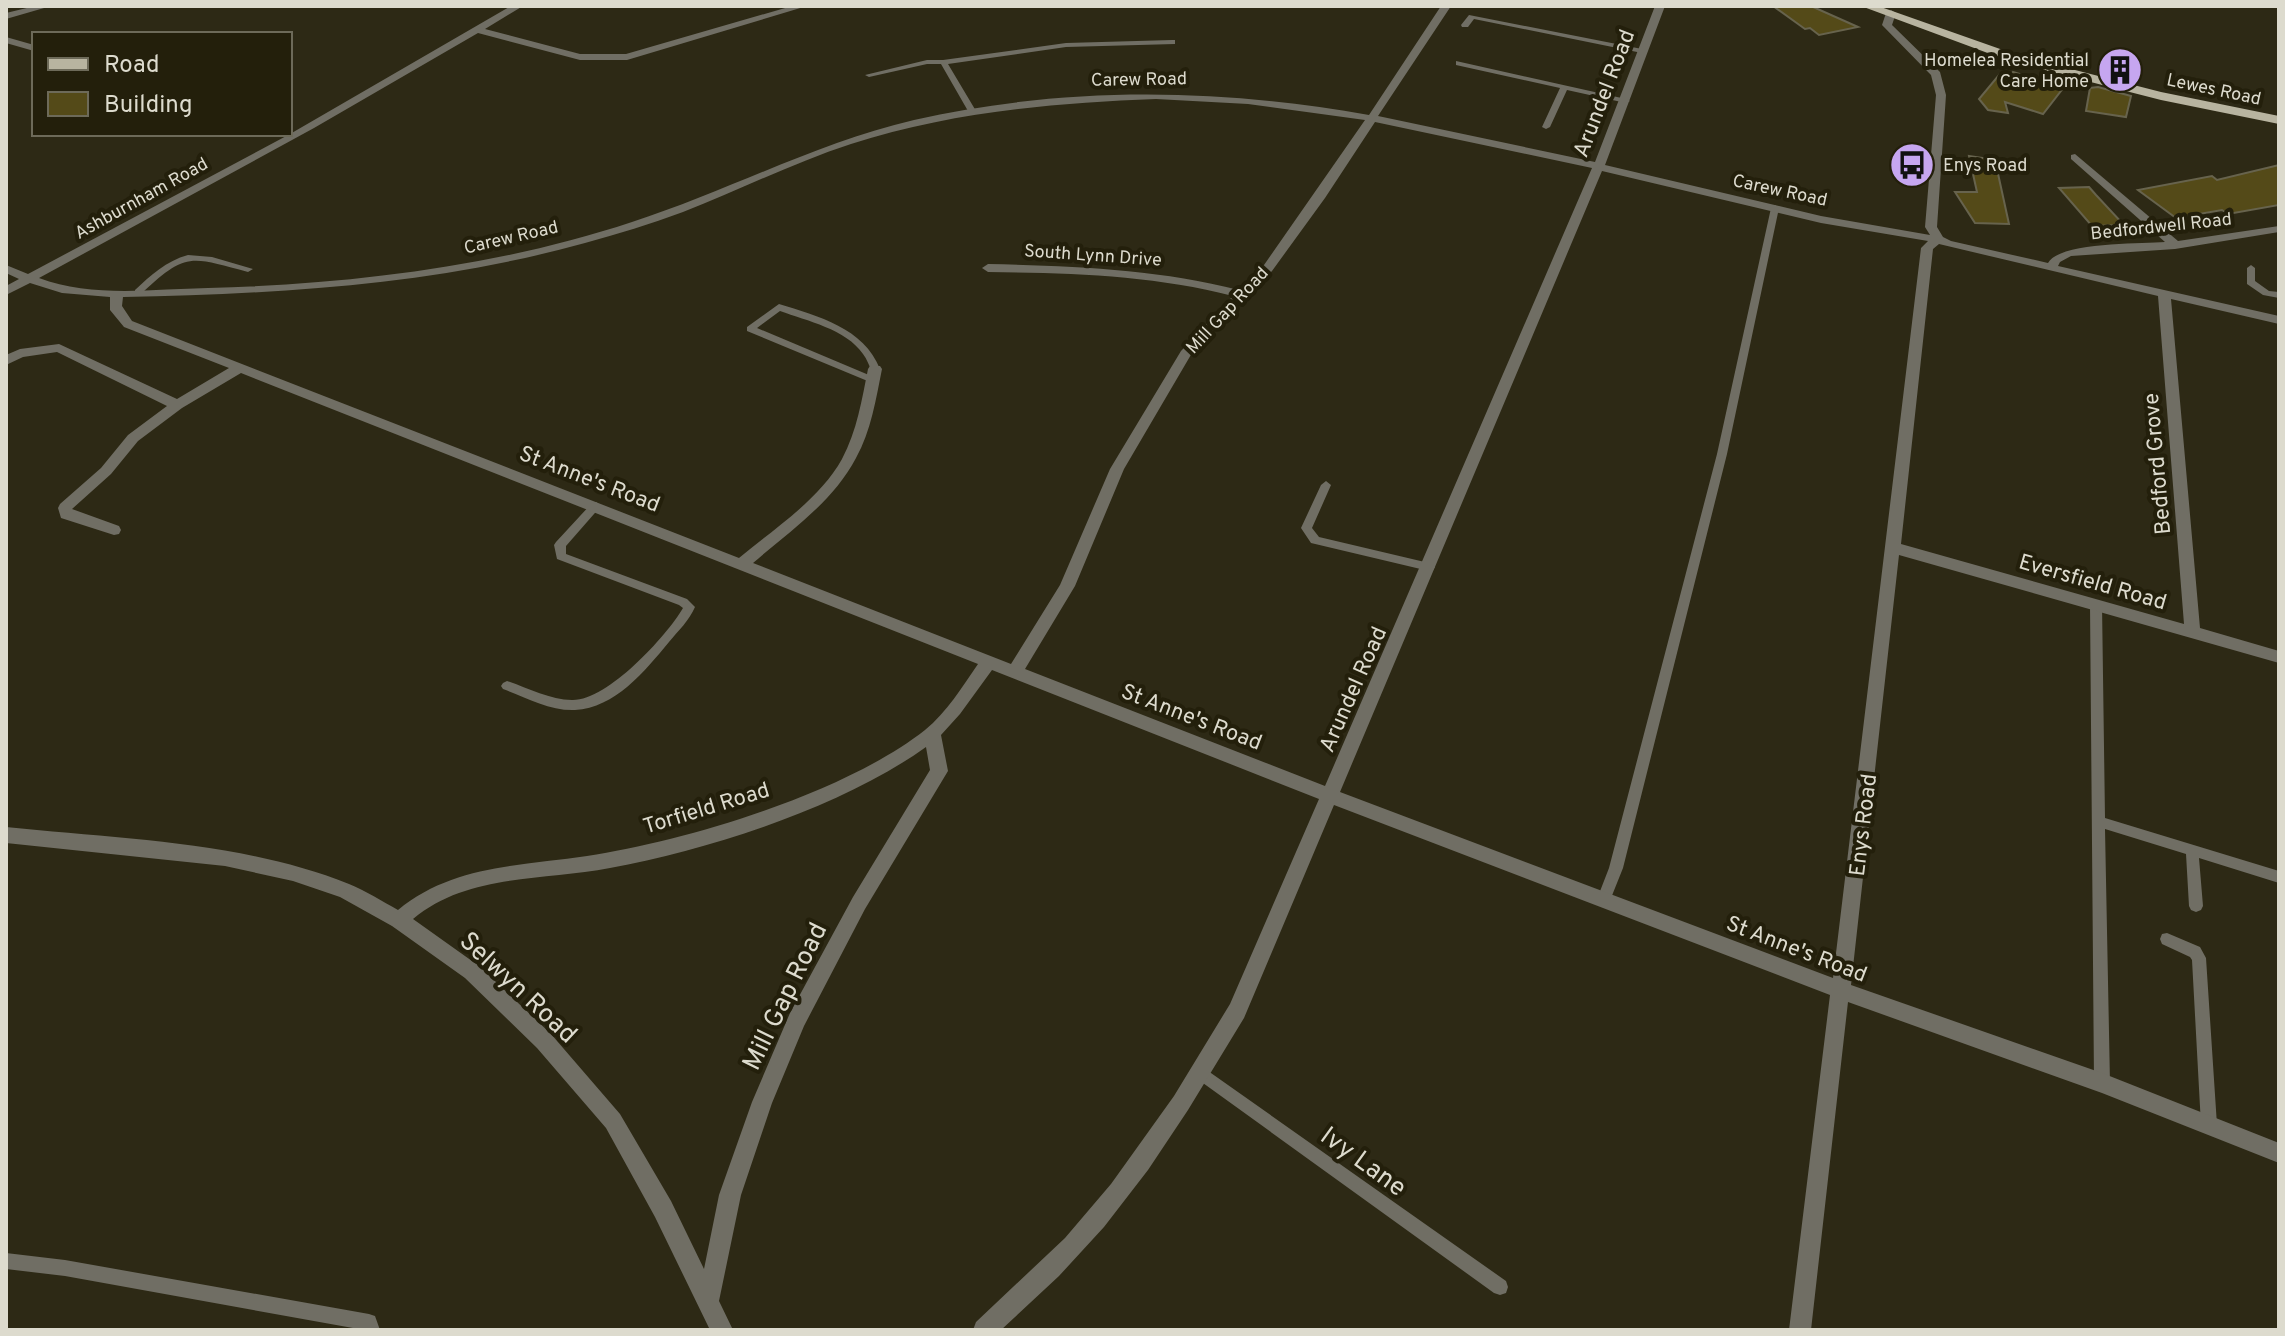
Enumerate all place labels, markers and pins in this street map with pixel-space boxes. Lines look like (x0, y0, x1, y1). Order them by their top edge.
building icon: Homelea Residential Care Home (2096, 46, 2144, 94)
place label: Homelea Residential Care Home (1924, 50, 2089, 94)
bus stop icon: Enys Road (1888, 141, 1936, 189)
place label: Enys Road (1943, 155, 2027, 178)

